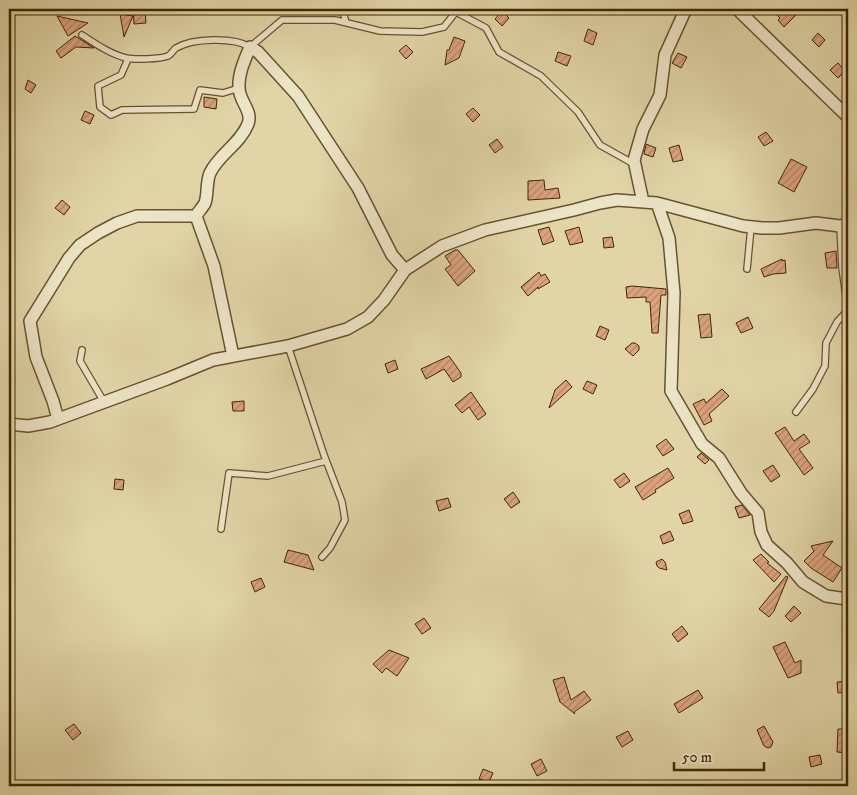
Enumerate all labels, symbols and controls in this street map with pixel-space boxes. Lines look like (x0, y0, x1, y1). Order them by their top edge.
scale bar (674, 740, 764, 772)
text: 50 m (682, 748, 712, 767)

